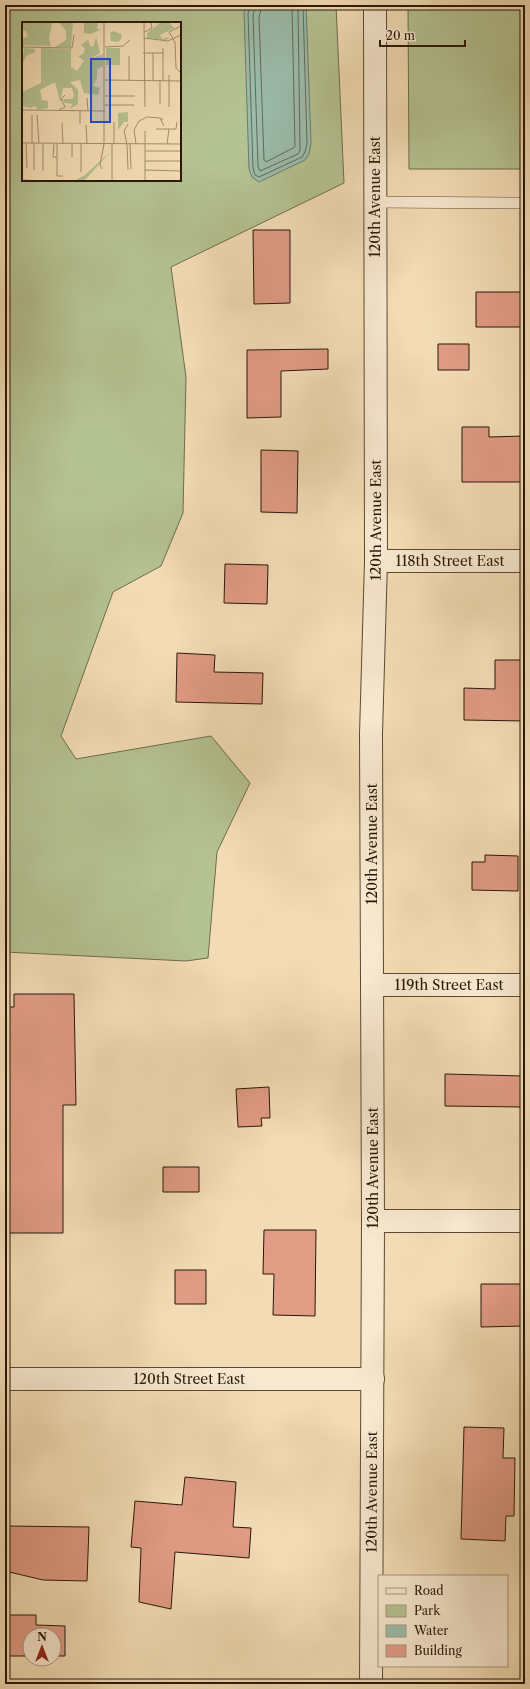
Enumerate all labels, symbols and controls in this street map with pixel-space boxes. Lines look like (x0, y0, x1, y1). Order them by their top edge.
inset map (22, 22, 181, 181)
scale bar (380, 22, 465, 48)
text: 20 m (386, 28, 415, 43)
street label: 120th Avenue East (366, 136, 384, 258)
street label: 120th Avenue East (366, 459, 385, 581)
street label: 118th Street East (396, 552, 505, 570)
street label: 120th Avenue East (363, 783, 381, 905)
street label: 119th Street East (395, 976, 504, 994)
street label: 120th Avenue East (364, 1107, 382, 1229)
street label: 120th Street East (133, 1370, 245, 1388)
street label: 120th Avenue East (363, 1431, 381, 1553)
legend (378, 1575, 508, 1667)
text: Road (414, 1583, 444, 1598)
text: Park (414, 1603, 441, 1618)
text: Water (413, 1623, 448, 1638)
north arrow (22, 1627, 62, 1667)
text: N (37, 1630, 47, 1644)
text: Building (414, 1643, 462, 1658)

